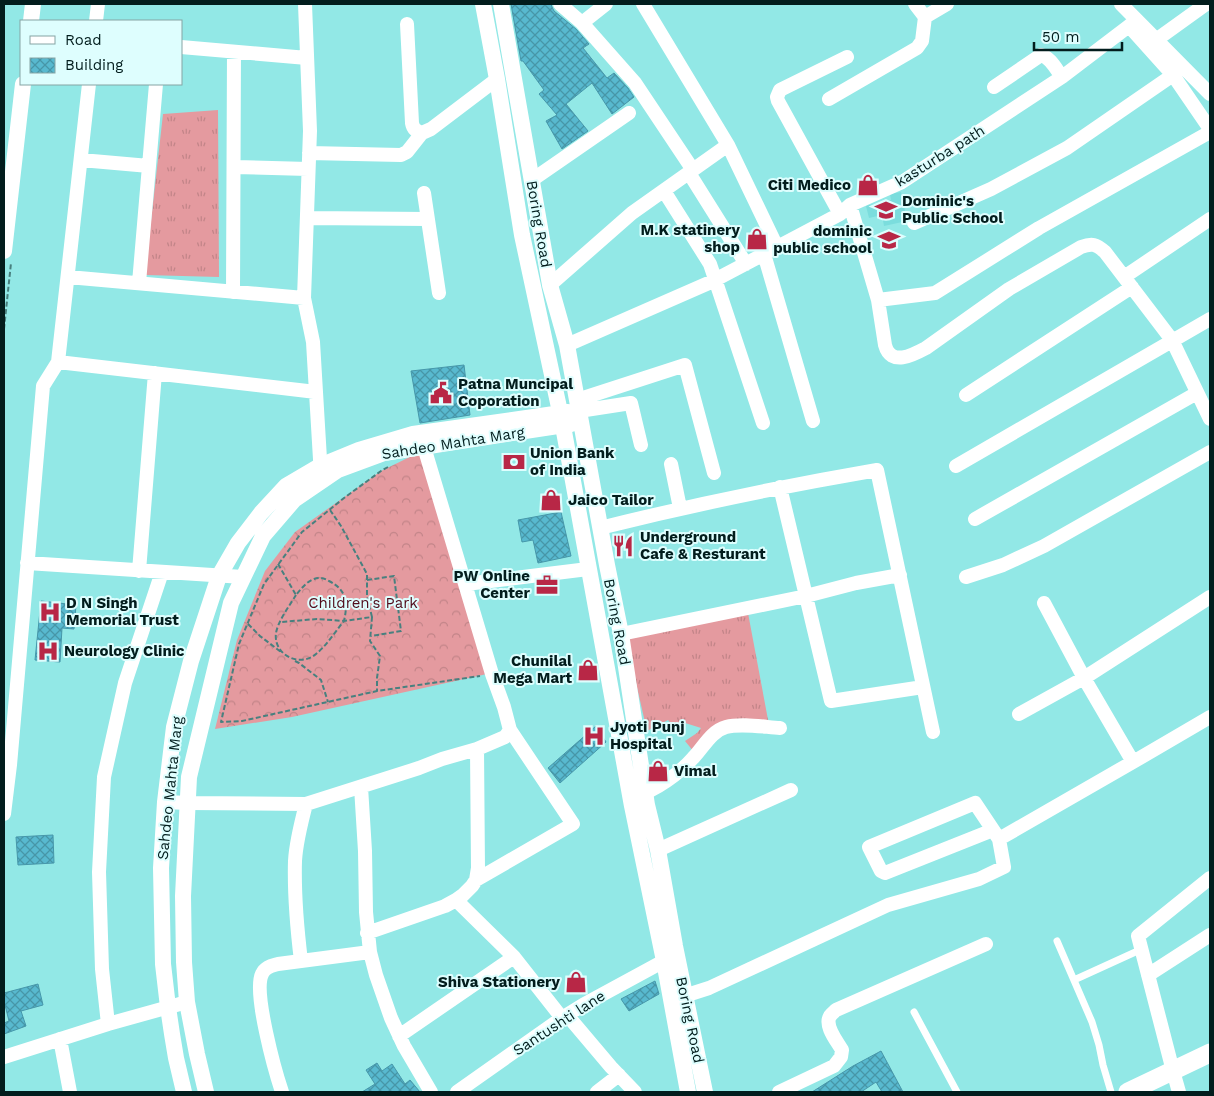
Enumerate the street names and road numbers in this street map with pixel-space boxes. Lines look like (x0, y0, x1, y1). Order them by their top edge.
street label: kasturba path (892, 121, 988, 191)
street label: Boring Road (523, 179, 555, 269)
street label: Sahdeo Mahta Marg (380, 423, 526, 463)
street label: Boring Road (600, 577, 634, 667)
street label: Sahdeo Mahta Marg (154, 715, 186, 861)
street label: Boring Road (672, 975, 708, 1065)
street label: Santushti lane (510, 987, 608, 1059)

